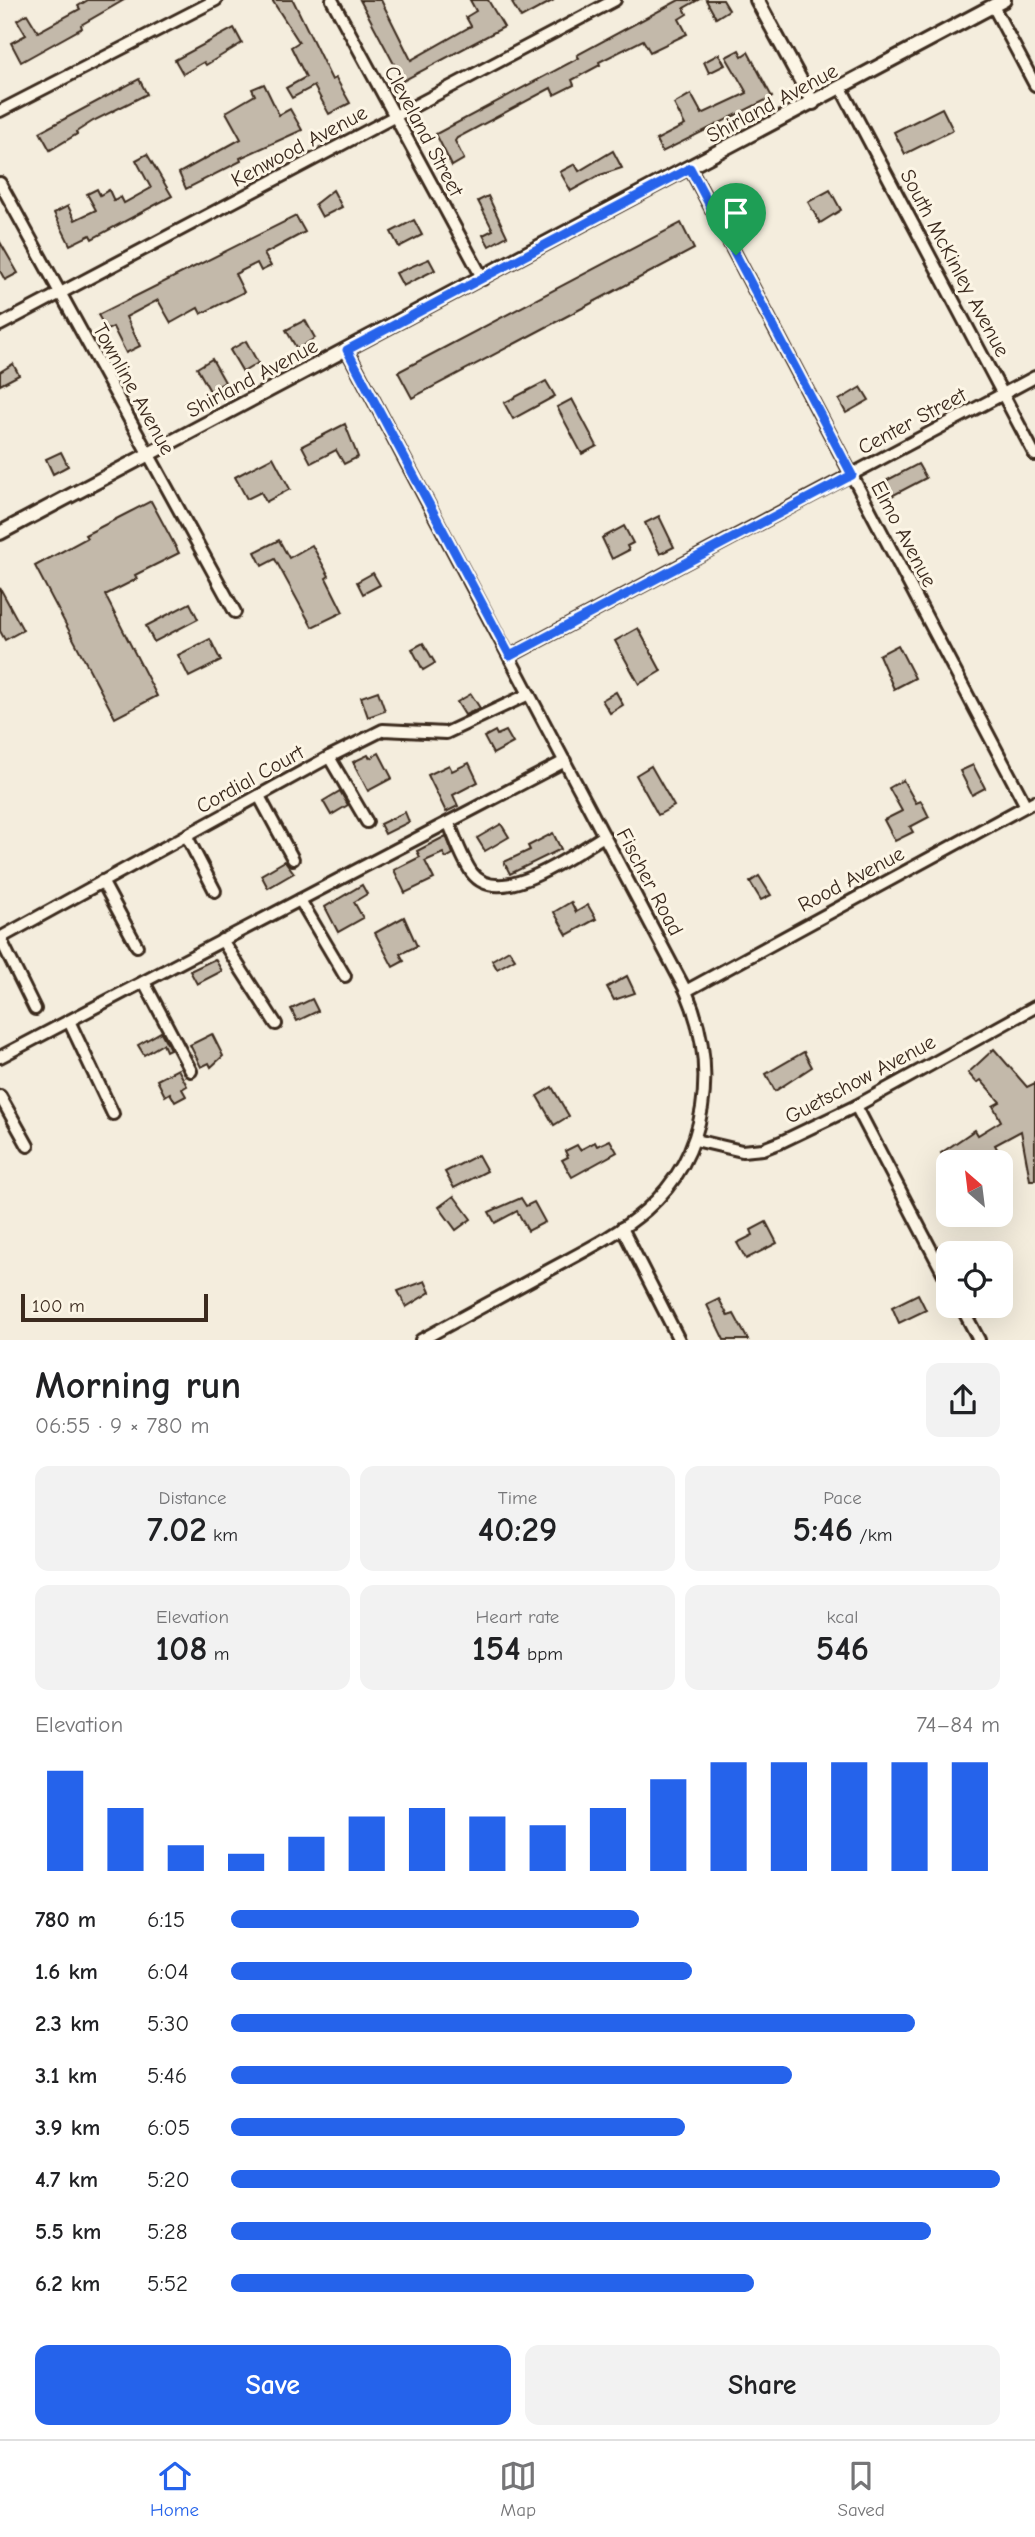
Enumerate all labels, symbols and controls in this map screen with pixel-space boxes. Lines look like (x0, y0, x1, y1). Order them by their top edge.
street label: Shirland Avenue (702, 58, 842, 148)
street label: Cleveland Street (379, 61, 469, 201)
street label: Kenwood Avenue (227, 100, 371, 192)
street label: South McKinley Avenue (895, 165, 1015, 361)
pin (706, 183, 766, 255)
icon: arrive (717, 194, 755, 232)
street label: Townline Avenue (88, 319, 180, 459)
street label: Shirland Avenue (182, 333, 322, 423)
street label: Center Street (854, 382, 971, 460)
street label: Elmo Avenue (866, 477, 942, 591)
street label: Cordial Court (192, 739, 309, 818)
street label: Fischer Road (612, 824, 688, 940)
street label: Rood Avenue (794, 841, 908, 917)
street label: Guetschow Avenue (781, 1029, 939, 1129)
north arrow (936, 1150, 1013, 1227)
map controls (936, 1150, 1013, 1318)
button: locate (936, 1241, 1013, 1318)
scale bar (21, 1291, 208, 1323)
text: 100 m (32, 1295, 85, 1317)
button: share (926, 1363, 1000, 1437)
text: Morning run (35, 1364, 241, 1408)
text: 06:55 · 9 × 780 m (35, 1412, 210, 1439)
text: Distance (158, 1487, 227, 1509)
text: Time (498, 1487, 537, 1509)
text: Pace (823, 1487, 862, 1509)
text: 7.02 (147, 1509, 207, 1550)
text: 40:29 (478, 1509, 557, 1550)
text: 5:46 (792, 1509, 853, 1550)
text: km (207, 1524, 238, 1546)
text: /km (853, 1524, 893, 1546)
text: Elevation (156, 1606, 229, 1628)
text: Heart rate (476, 1606, 559, 1628)
text: kcal (827, 1606, 858, 1628)
text: 108 (156, 1628, 207, 1669)
text: 154 (472, 1628, 521, 1669)
text: 546 (816, 1628, 869, 1669)
text: m (207, 1643, 229, 1665)
text: bpm (521, 1643, 563, 1665)
text: Elevation (35, 1711, 123, 1738)
text: 74–84 m (916, 1711, 1000, 1738)
text: 780 m (35, 1906, 96, 1933)
text: 6:15 (147, 1906, 185, 1933)
text: 1.6 km (35, 1958, 98, 1985)
text: 6:04 (147, 1958, 189, 1985)
text: 2.3 km (35, 2010, 100, 2037)
text: 5:30 (147, 2010, 189, 2037)
text: 3.1 km (35, 2062, 97, 2089)
text: 5:46 (147, 2062, 187, 2089)
text: 3.9 km (35, 2114, 100, 2141)
text: 6:05 (147, 2114, 190, 2141)
text: 4.7 km (35, 2166, 98, 2193)
text: 5:20 (147, 2166, 190, 2193)
text: 5.5 km (35, 2218, 101, 2245)
text: 5:28 (147, 2218, 188, 2245)
text: 6.2 km (35, 2270, 100, 2297)
text: 5:52 (147, 2270, 188, 2297)
button: Save (35, 2345, 511, 2425)
button: Share (525, 2345, 1000, 2425)
tab: Home (150, 2457, 199, 2521)
tab: Map (499, 2457, 537, 2521)
tab: Saved (837, 2457, 885, 2521)

